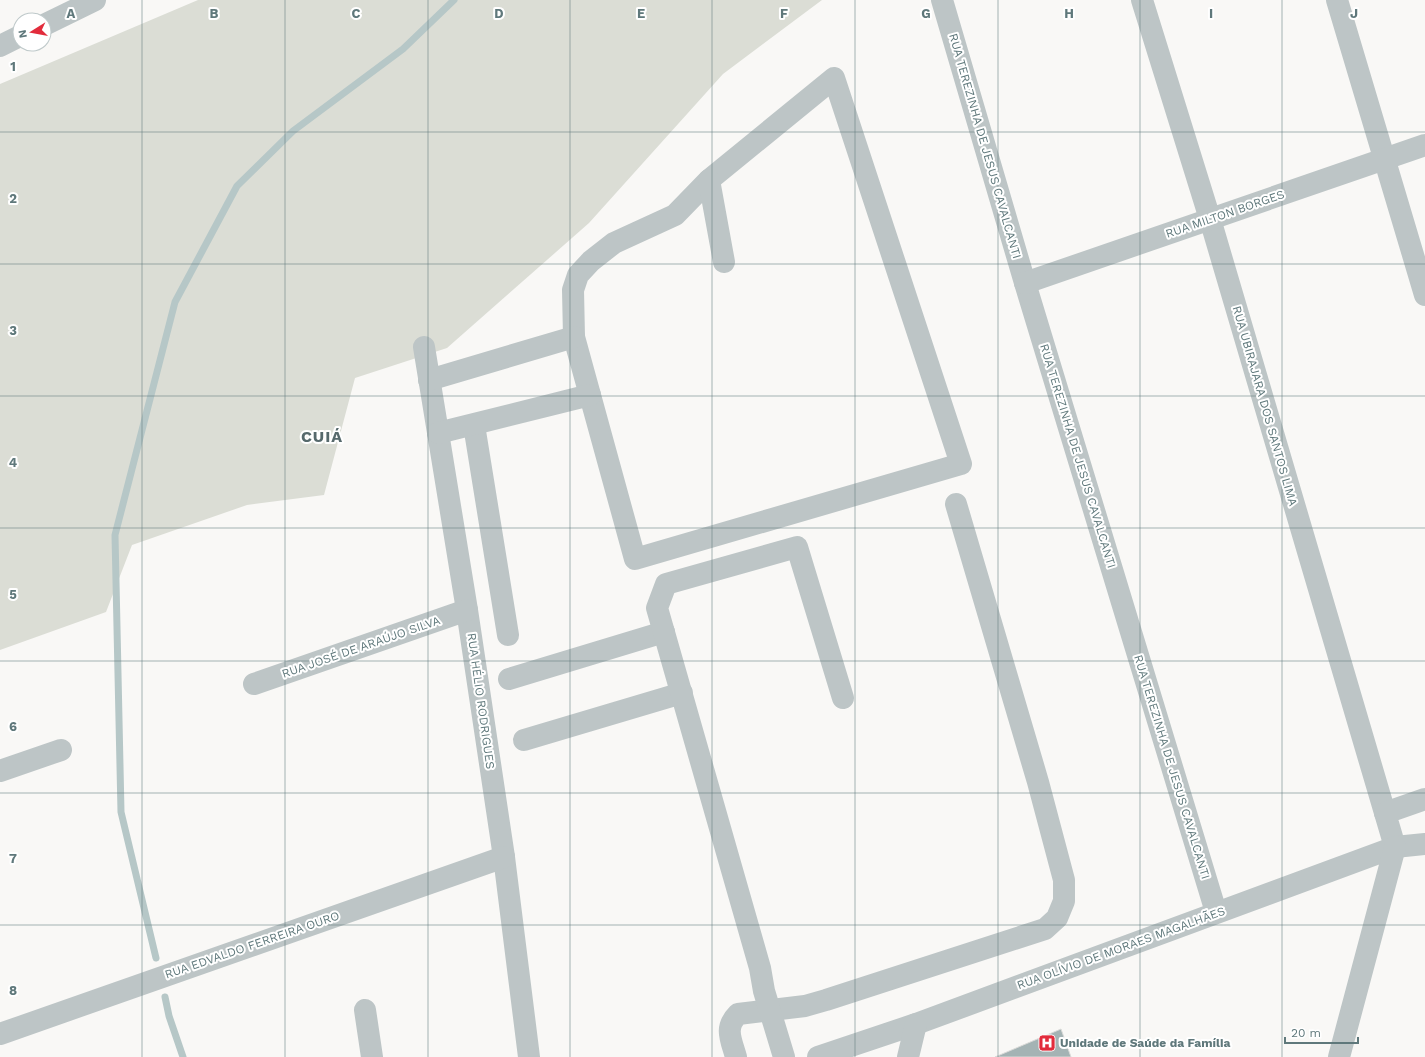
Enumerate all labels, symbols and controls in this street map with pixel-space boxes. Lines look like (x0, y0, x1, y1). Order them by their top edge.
text: A (67, 6, 76, 21)
text: B (210, 6, 219, 21)
text: C (352, 6, 361, 21)
text: D (494, 6, 504, 21)
text: E (637, 6, 645, 21)
text: F (780, 6, 788, 21)
text: G (921, 6, 931, 21)
text: H (1064, 6, 1074, 21)
text: I (1209, 6, 1213, 21)
text: J (1350, 6, 1358, 21)
north arrow (12, 12, 52, 52)
text: N (16, 29, 30, 39)
street label: RUA TEREZINHA DE JESUS CAVALCANTI (946, 32, 1024, 260)
text: 1 (10, 59, 16, 74)
street label: RUA MILTON BORGES (1164, 187, 1286, 241)
text: 2 (9, 191, 17, 206)
street label: RUA UBIRAJARA DOS SANTOS LIMA (1230, 304, 1300, 508)
text: 3 (9, 323, 17, 338)
street label: RUA TEREZINHA DE JESUS CAVALCANTI (1037, 342, 1119, 570)
district label: CUIÁ (301, 427, 343, 446)
text: 4 (9, 455, 18, 470)
text: 5 (9, 587, 17, 602)
street label: RUA JOSÉ DE ARAÚJO SILVA (280, 613, 442, 681)
street label: RUA HÉLIO RODRIGUES (464, 632, 498, 770)
street label: RUA TEREZINHA DE JESUS CAVALCANTI (1131, 653, 1213, 881)
text: 6 (9, 719, 17, 734)
text: 7 (9, 851, 17, 866)
street label: RUA OLÍVIO DE MORAES MAGALHÃES (1015, 904, 1227, 992)
street label: RUA EDVALDO FERREIRA OURO (163, 908, 341, 982)
text: 8 (9, 983, 17, 998)
scale bar (1285, 1019, 1358, 1045)
text: 20 m (1291, 1026, 1321, 1040)
hospital icon: Unidade de Saúde da Família (1037, 1033, 1057, 1053)
place label: Unidade de Saúde da Família (1060, 1036, 1230, 1050)

